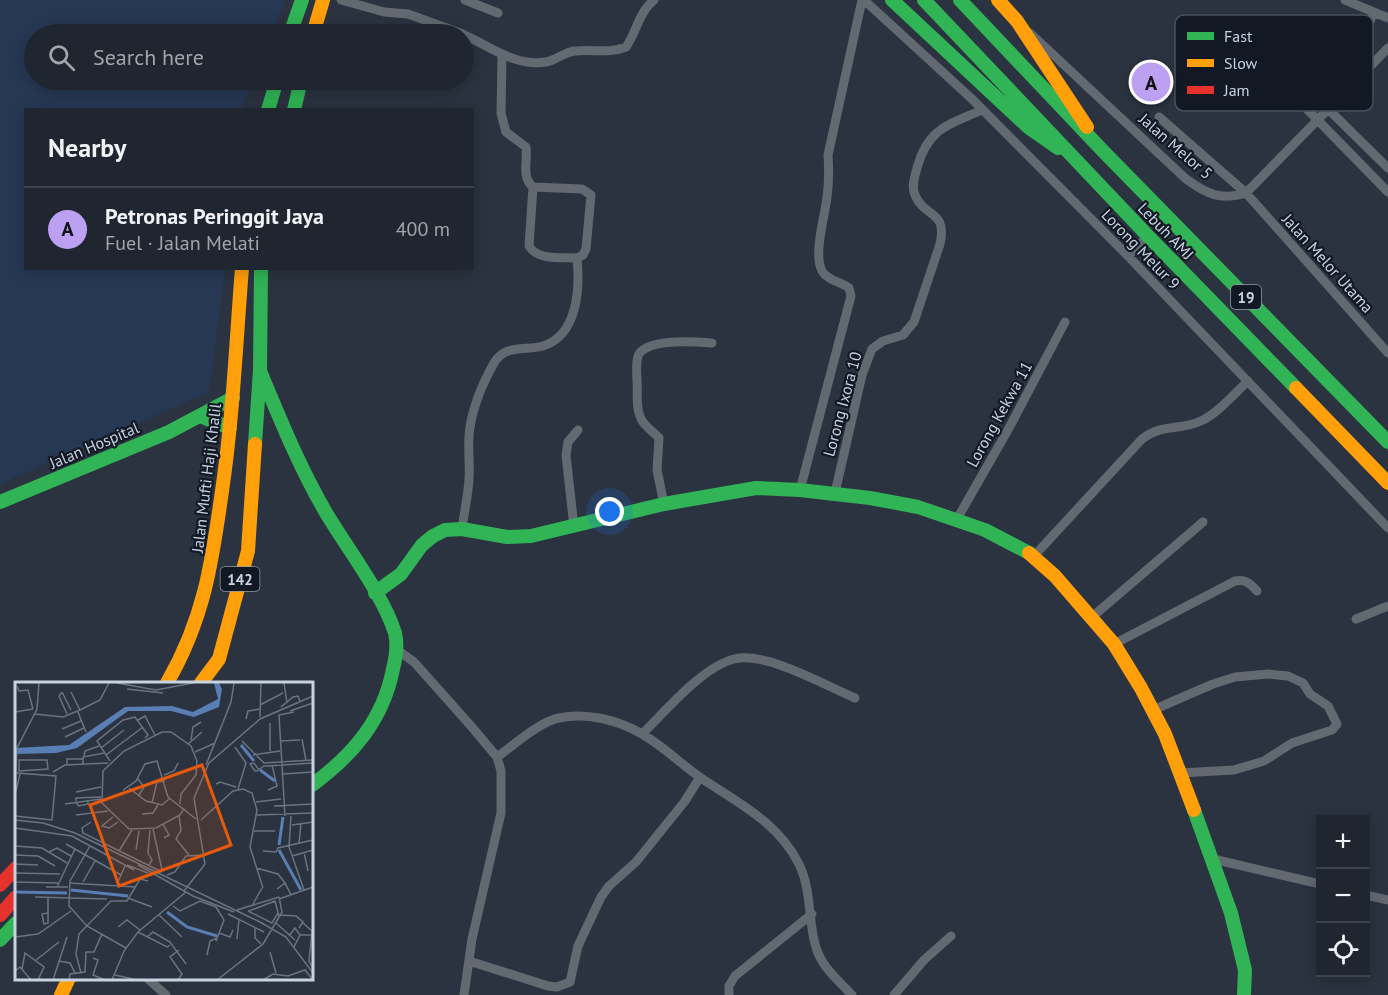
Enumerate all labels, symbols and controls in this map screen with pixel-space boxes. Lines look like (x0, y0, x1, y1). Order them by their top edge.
legend (1175, 15, 1373, 111)
search box (24, 24, 474, 90)
text: Fast (1224, 26, 1253, 46)
icon: search (45, 41, 78, 74)
text: Search here (93, 43, 204, 71)
text: Slow (1224, 53, 1258, 73)
pin: A (1132, 60, 1170, 104)
text: Jam (1223, 80, 1250, 100)
street label: Jalan Melor 5 (1134, 108, 1217, 183)
text: Nearby (48, 131, 126, 164)
street label: Lebuh AMJ (1134, 198, 1198, 264)
text: Petronas Peringgit Jaya (105, 202, 324, 230)
street label: Lorong Melur 9 (1098, 205, 1184, 293)
street label: Jalan Melor Utama (1278, 208, 1378, 317)
text: A (61, 216, 74, 242)
text: 400 m (396, 216, 450, 242)
text: Fuel · Jalan Melati (105, 230, 260, 256)
road number: 19 (1231, 285, 1261, 309)
street label: Lorong Ixora 10 (818, 349, 866, 459)
street label: Lorong Kekwa 11 (962, 358, 1036, 470)
street label: Jalan Mufti Haji Khalil (187, 402, 225, 555)
street label: Jalan Hospital (45, 417, 142, 473)
your location (595, 497, 624, 526)
road number: 142 (220, 567, 260, 591)
inset map (15, 682, 314, 980)
map controls (1316, 815, 1370, 977)
button: + (1316, 815, 1370, 869)
button: − (1316, 869, 1370, 923)
button: locate (1316, 923, 1370, 977)

